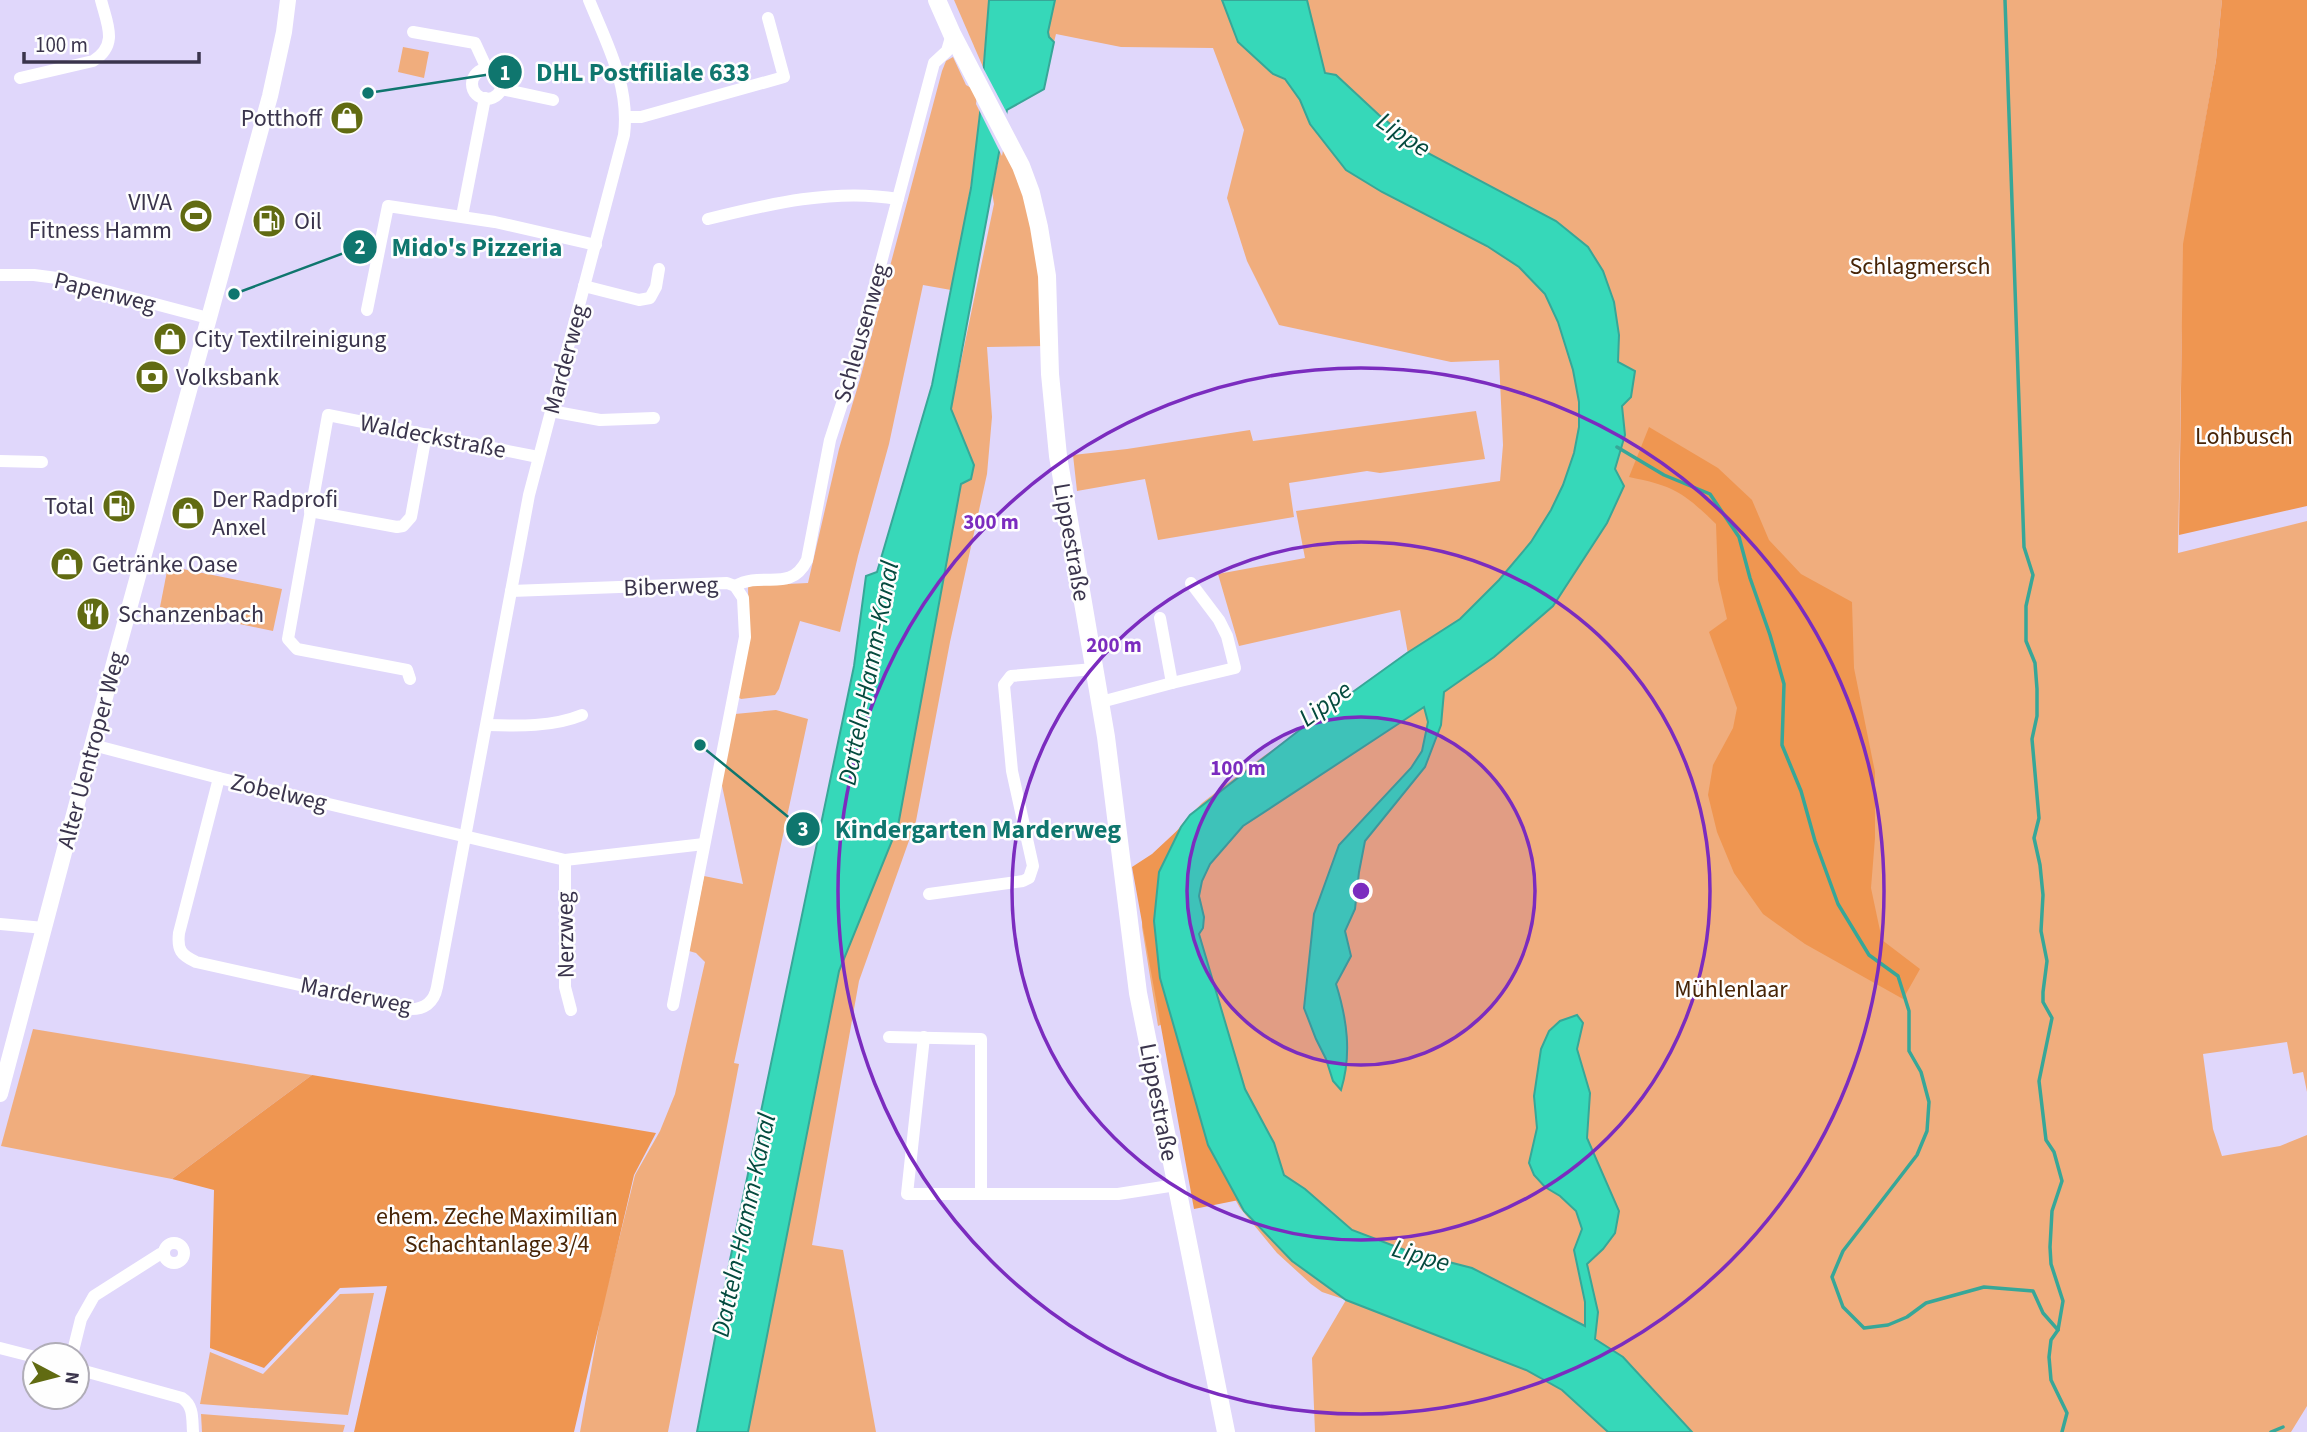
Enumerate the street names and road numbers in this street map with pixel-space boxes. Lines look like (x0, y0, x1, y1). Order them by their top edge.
street label: Schleusenweg (825, 259, 898, 407)
street label: Papenweg (50, 263, 160, 322)
street label: Marderweg (534, 300, 597, 418)
street label: Waldeckstraße (357, 405, 509, 468)
street label: Lippestraße (1044, 480, 1099, 604)
street label: Biberweg (623, 567, 719, 606)
street label: Alter Uentroper Weg (48, 648, 135, 853)
street label: Zobelweg (227, 764, 330, 821)
street label: Nerzweg (547, 891, 584, 979)
street label: Marderweg (297, 968, 414, 1023)
street label: Lippestraße (1130, 1040, 1187, 1164)

